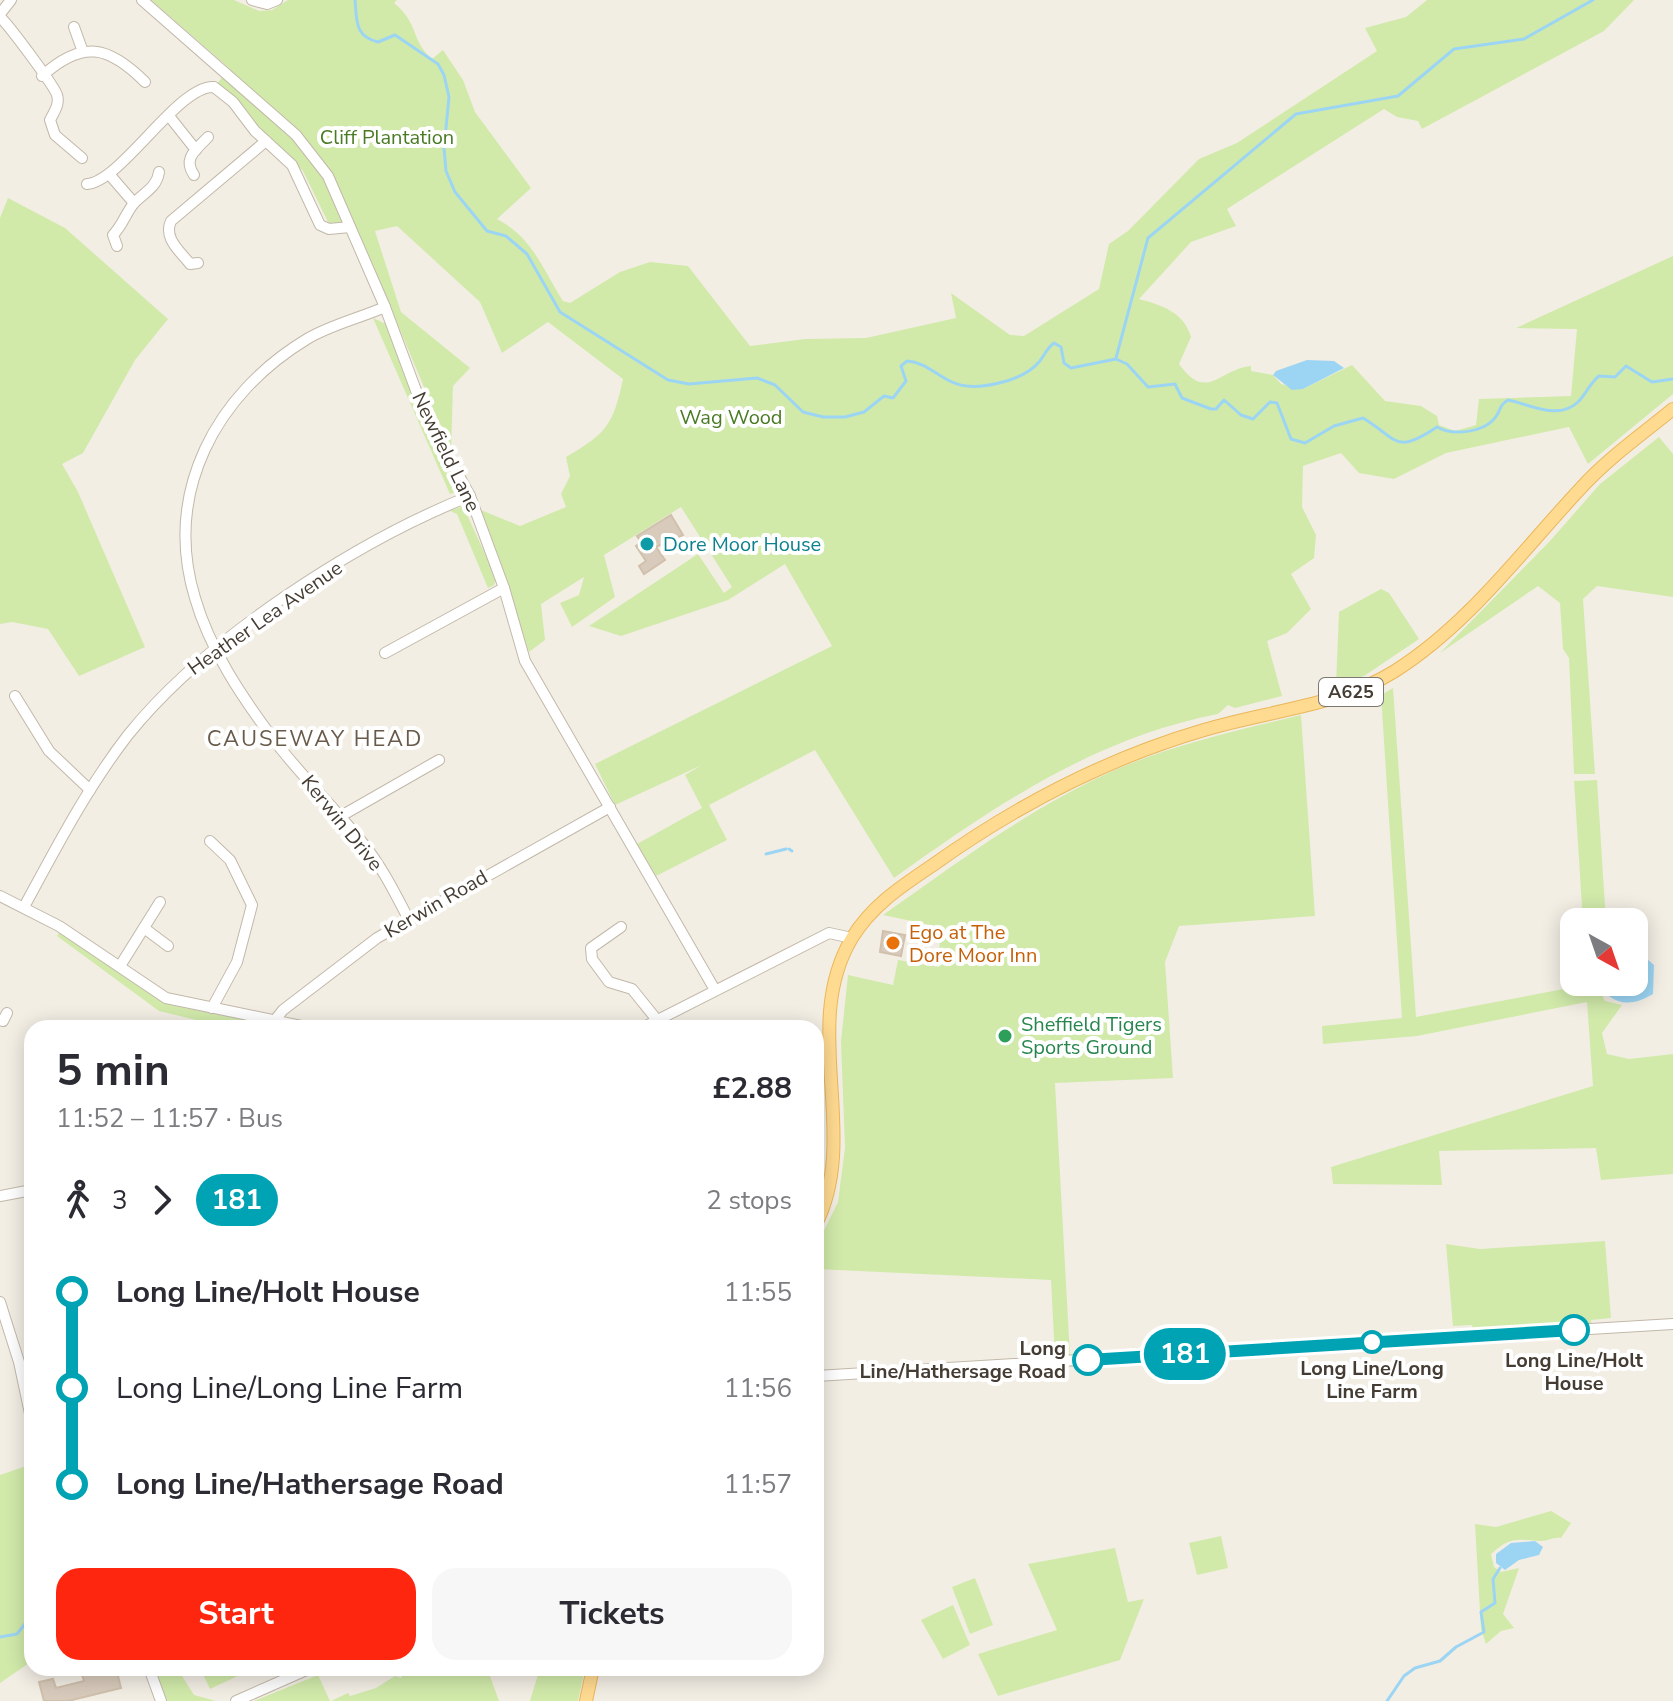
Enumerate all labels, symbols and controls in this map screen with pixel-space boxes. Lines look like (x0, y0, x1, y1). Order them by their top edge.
park label: Cliff Plantation (320, 124, 454, 151)
street label: Newfield Lane (405, 388, 487, 516)
park label: Wag Wood (679, 404, 783, 431)
place label: Dore Moor House (663, 531, 821, 558)
marker: Dore Moor House (638, 535, 656, 553)
street label: Heather Lea Avenue (182, 554, 348, 682)
road number: A625 (1319, 678, 1383, 706)
district label: CAUSEWAY HEAD (207, 724, 423, 754)
street label: Kerwin Drive (295, 769, 389, 877)
street label: Kerwin Road (379, 864, 493, 944)
north arrow (1560, 908, 1648, 996)
map controls (1560, 908, 1648, 996)
place label: Ego at The Dore Moor Inn (909, 919, 1037, 969)
marker: Ego at The Dore Moor Inn (884, 934, 902, 952)
place label: Sheffield Tigers Sports Ground (1021, 1011, 1162, 1061)
marker: Sheffield Tigers Sports Ground (996, 1027, 1014, 1045)
text: 5 min (56, 1041, 170, 1101)
text: £2.88 (713, 1068, 792, 1109)
text: 11:52 – 11:57 · Bus (56, 1101, 283, 1136)
icon: walk (56, 1178, 100, 1222)
icon: forward (140, 1178, 184, 1222)
text: 181 (212, 1181, 262, 1219)
text: 3 (112, 1183, 128, 1218)
text: 2 stops (706, 1183, 792, 1218)
text: Long Line/Holt House (116, 1272, 420, 1313)
text: 11:55 (724, 1275, 792, 1310)
marker: Long Line/Holt House (1559, 1315, 1589, 1345)
line badge: 181 (1139, 1328, 1231, 1380)
marker: Long Line/Long Line Farm (1361, 1331, 1383, 1353)
place label: Long Line/Hathersage Road (859, 1335, 1066, 1385)
text: 181 (1160, 1335, 1210, 1373)
marker: Long Line/Hathersage Road (1073, 1345, 1103, 1375)
place label: Long Line/Holt House (1505, 1347, 1643, 1397)
place label: Long Line/Long Line Farm (1300, 1355, 1444, 1405)
text: Long Line/Long Line Farm (116, 1368, 463, 1409)
text: 11:56 (724, 1371, 792, 1406)
text: Long Line/Hathersage Road (116, 1464, 504, 1505)
text: 11:57 (724, 1467, 792, 1502)
button: Start (56, 1568, 416, 1660)
button: Tickets (432, 1568, 792, 1660)

